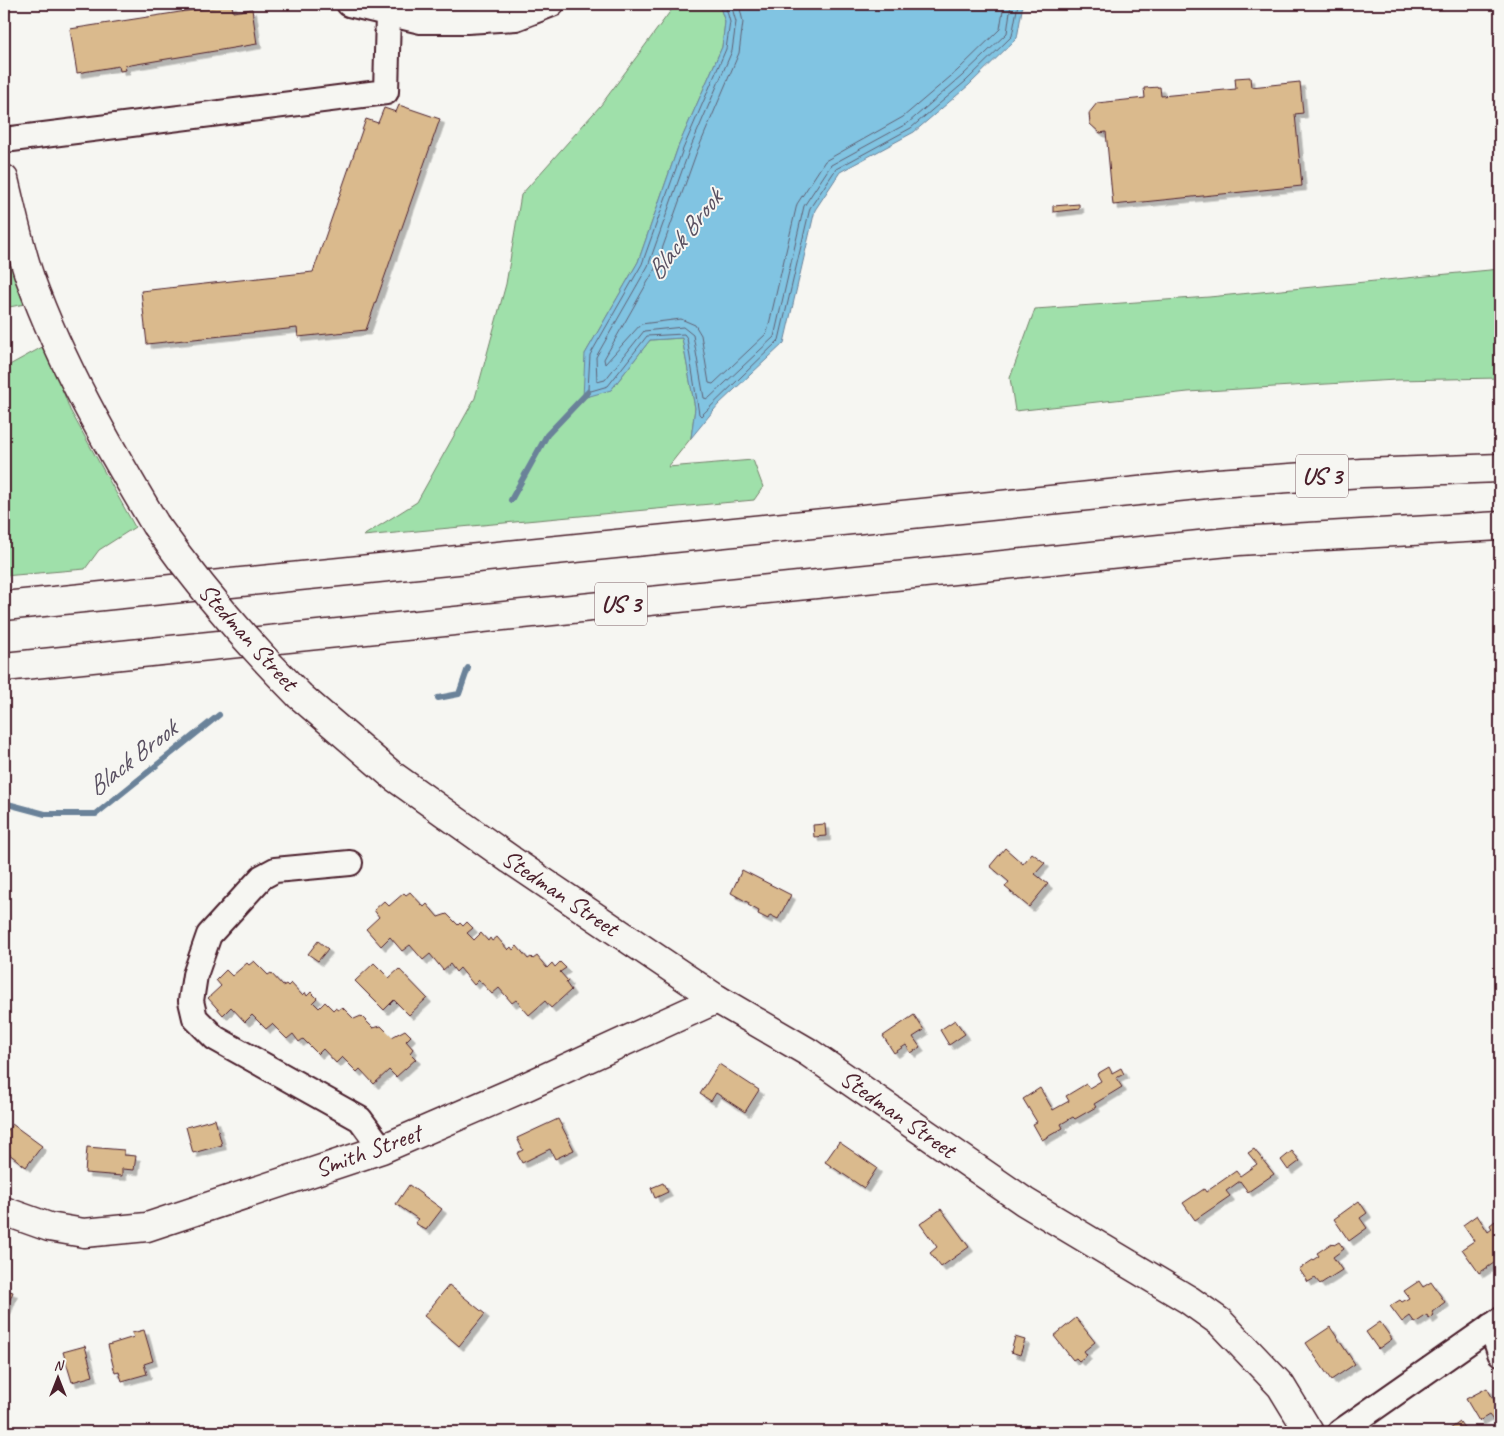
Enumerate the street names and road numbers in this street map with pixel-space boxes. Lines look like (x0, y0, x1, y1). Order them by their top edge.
road number: US 3 (1296, 454, 1348, 498)
street label: Stedman Street (191, 576, 307, 700)
road number: US 3 (595, 582, 647, 626)
street label: Stedman Street (495, 842, 627, 945)
street label: Stedman Street (834, 1062, 964, 1167)
street label: Smith Street (311, 1116, 429, 1185)

